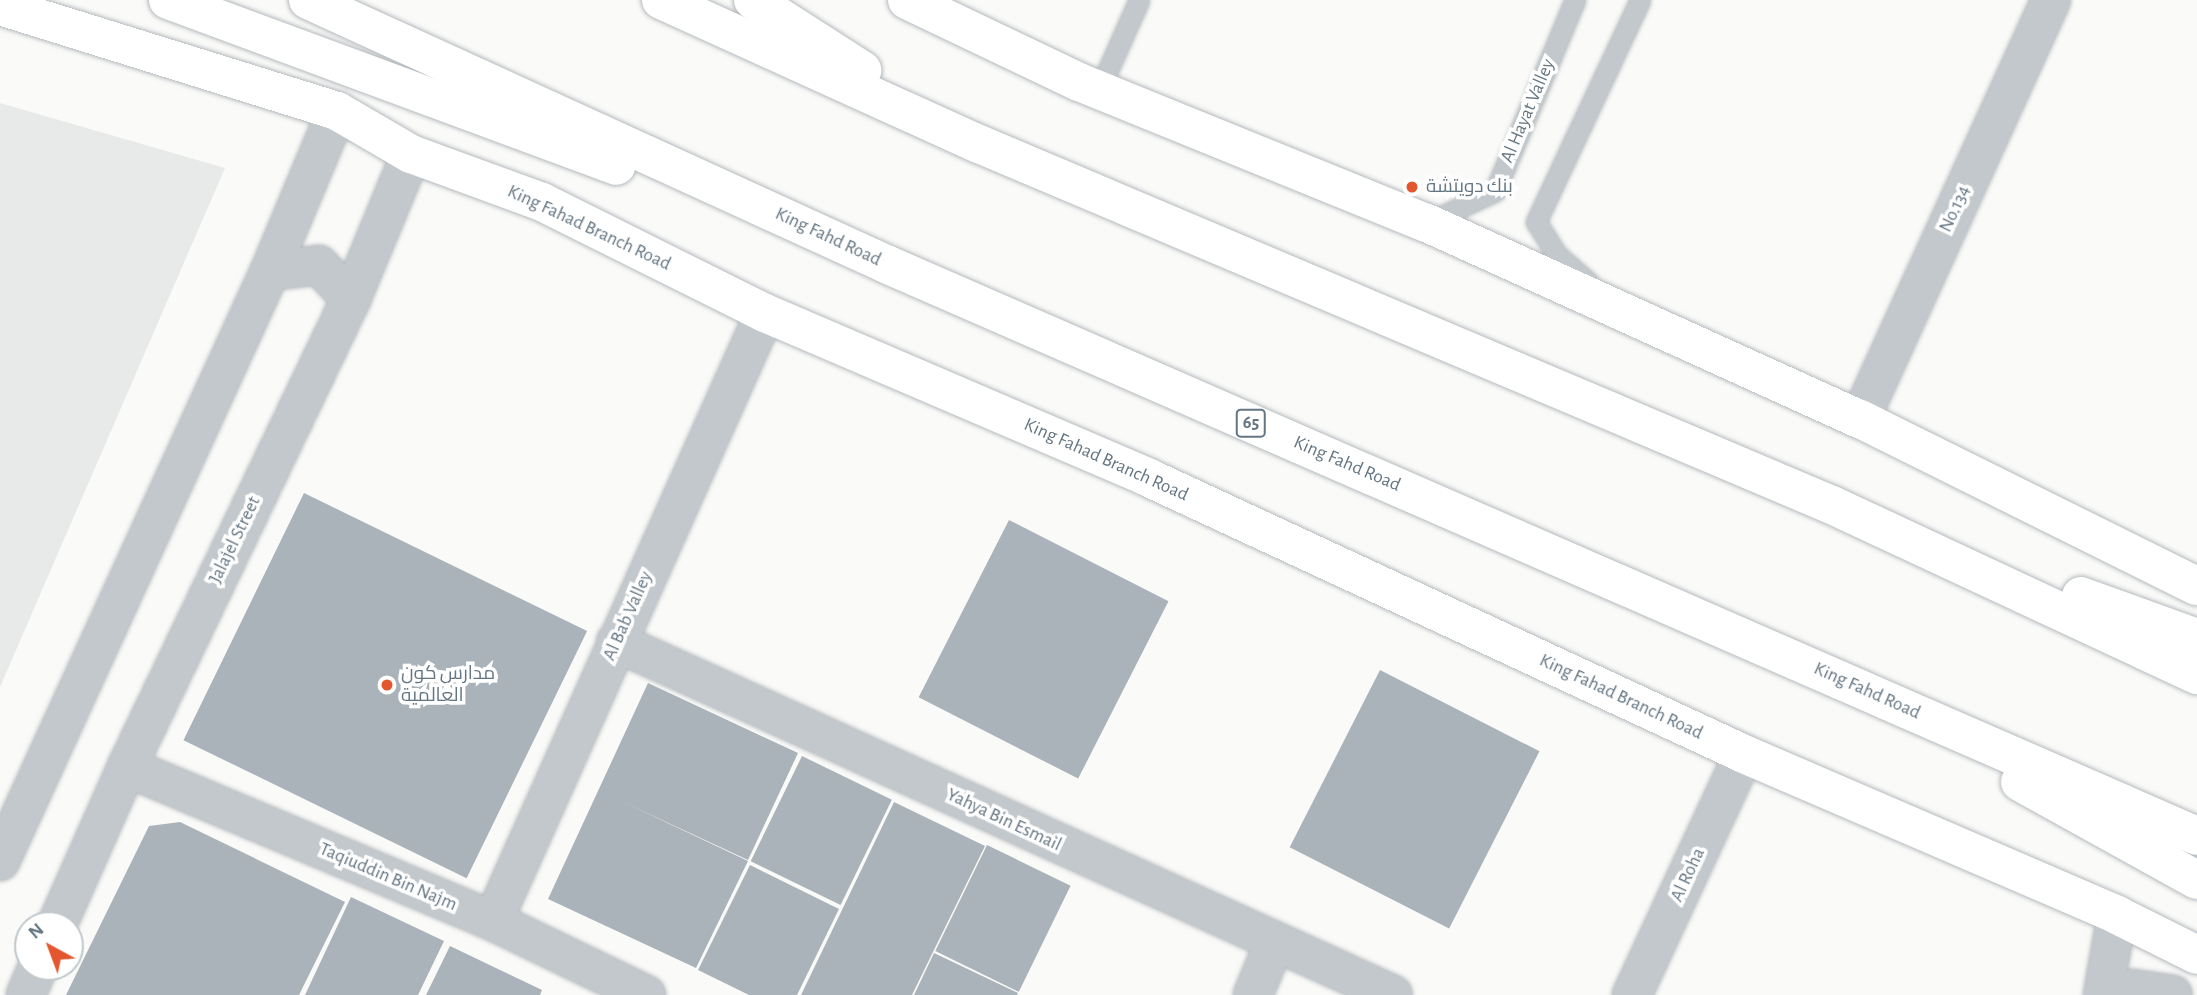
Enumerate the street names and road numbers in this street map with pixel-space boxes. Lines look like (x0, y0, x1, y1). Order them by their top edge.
street label: Al Hayat Valley (1496, 56, 1560, 166)
street label: King Fahad Branch Road (504, 180, 674, 276)
street label: No.134 (1934, 182, 1976, 236)
street label: King Fahd Road (771, 203, 885, 271)
road number: 65 (1235, 408, 1267, 438)
street label: King Fahad Branch Road (1020, 413, 1192, 507)
street label: King Fahd Road (1290, 431, 1404, 497)
street label: Jalajel Street (204, 493, 266, 587)
street label: Al Bab Valley (598, 568, 658, 664)
street label: King Fahad Branch Road (1536, 649, 1706, 745)
street label: King Fahd Road (1810, 657, 1924, 725)
street label: Yahya Bin Esmail (943, 783, 1065, 857)
street label: Taqiuddin Bin Najm (316, 838, 460, 916)
street label: Al Roha (1666, 845, 1710, 905)

